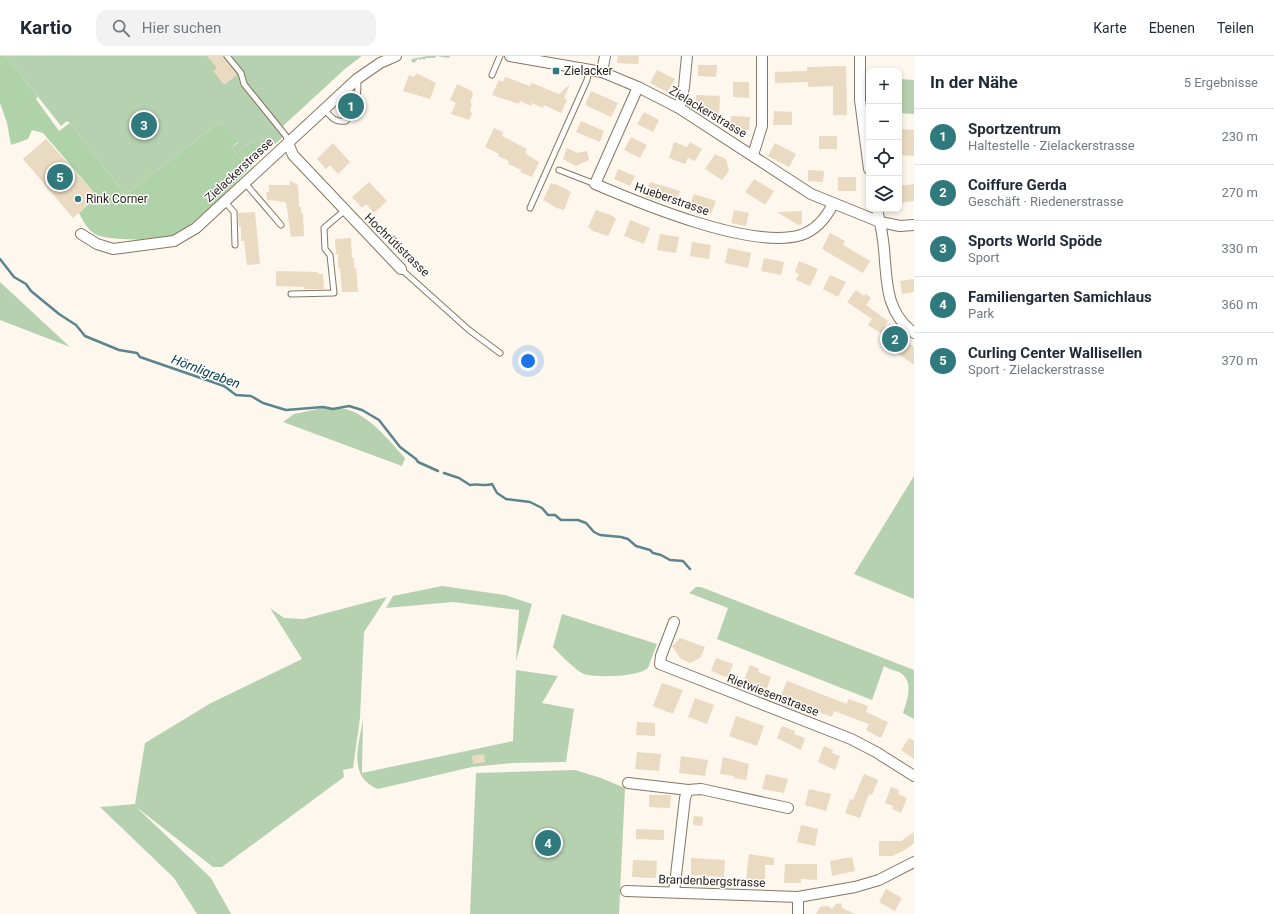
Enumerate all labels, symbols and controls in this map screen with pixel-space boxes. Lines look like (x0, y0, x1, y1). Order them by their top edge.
search box (96, 10, 376, 46)
text: Kartio (20, 16, 72, 39)
icon: search (110, 17, 132, 39)
text: Hier suchen (142, 19, 221, 37)
text: Karte (1093, 20, 1127, 36)
text: Ebenen (1149, 20, 1195, 36)
text: Teilen (1217, 20, 1254, 36)
place label: Zielacker (564, 64, 613, 78)
marker: Zielacker (551, 66, 561, 76)
map controls (866, 68, 902, 212)
button: + (866, 68, 902, 104)
text: In der Nähe (930, 72, 1018, 92)
text: 5 Ergebnisse (1184, 75, 1258, 90)
street label: Zielackerstrasse (667, 83, 749, 141)
pin: 1 (338, 91, 364, 121)
button: − (866, 104, 902, 140)
pin: 3 (131, 110, 157, 140)
text: Sportzentrum (968, 120, 1061, 138)
text: 1 (939, 129, 947, 144)
text: 230 m (1221, 129, 1258, 144)
street label: Zielackerstrasse (202, 135, 276, 205)
text: Haltestelle · Zielackerstrasse (968, 138, 1135, 153)
button: locate (866, 140, 902, 176)
pin: 5 (47, 162, 73, 192)
button: layers (866, 176, 902, 212)
text: Coiffure Gerda (968, 176, 1067, 194)
street label: Hueberstrasse (633, 180, 711, 218)
text: 2 (939, 185, 947, 200)
text: 270 m (1221, 185, 1258, 200)
place label: Rink Corner (86, 192, 148, 206)
marker: Rink Corner (73, 194, 83, 204)
text: Geschäft · Riedenerstrasse (968, 194, 1123, 209)
street label: Hochrütistrasse (362, 210, 432, 280)
text: Sports World Spöde (968, 232, 1102, 250)
text: 3 (939, 241, 947, 256)
text: 330 m (1221, 241, 1258, 256)
text: Sport (968, 250, 999, 265)
text: Familiengarten Samichlaus (968, 288, 1152, 306)
text: 4 (939, 297, 947, 312)
text: 360 m (1221, 297, 1258, 312)
text: Park (968, 306, 994, 321)
pin: 2 (882, 324, 908, 354)
text: Curling Center Wallisellen (968, 344, 1142, 362)
your location (518, 351, 538, 371)
water label: Hörnligraben (169, 352, 242, 391)
text: 5 (939, 353, 947, 368)
text: 370 m (1221, 353, 1258, 368)
text: Sport · Zielackerstrasse (968, 362, 1104, 377)
street label: Rietwiesenstrasse (725, 671, 821, 719)
pin: 4 (535, 828, 561, 858)
street label: Brandenbergstrasse (658, 872, 766, 890)

